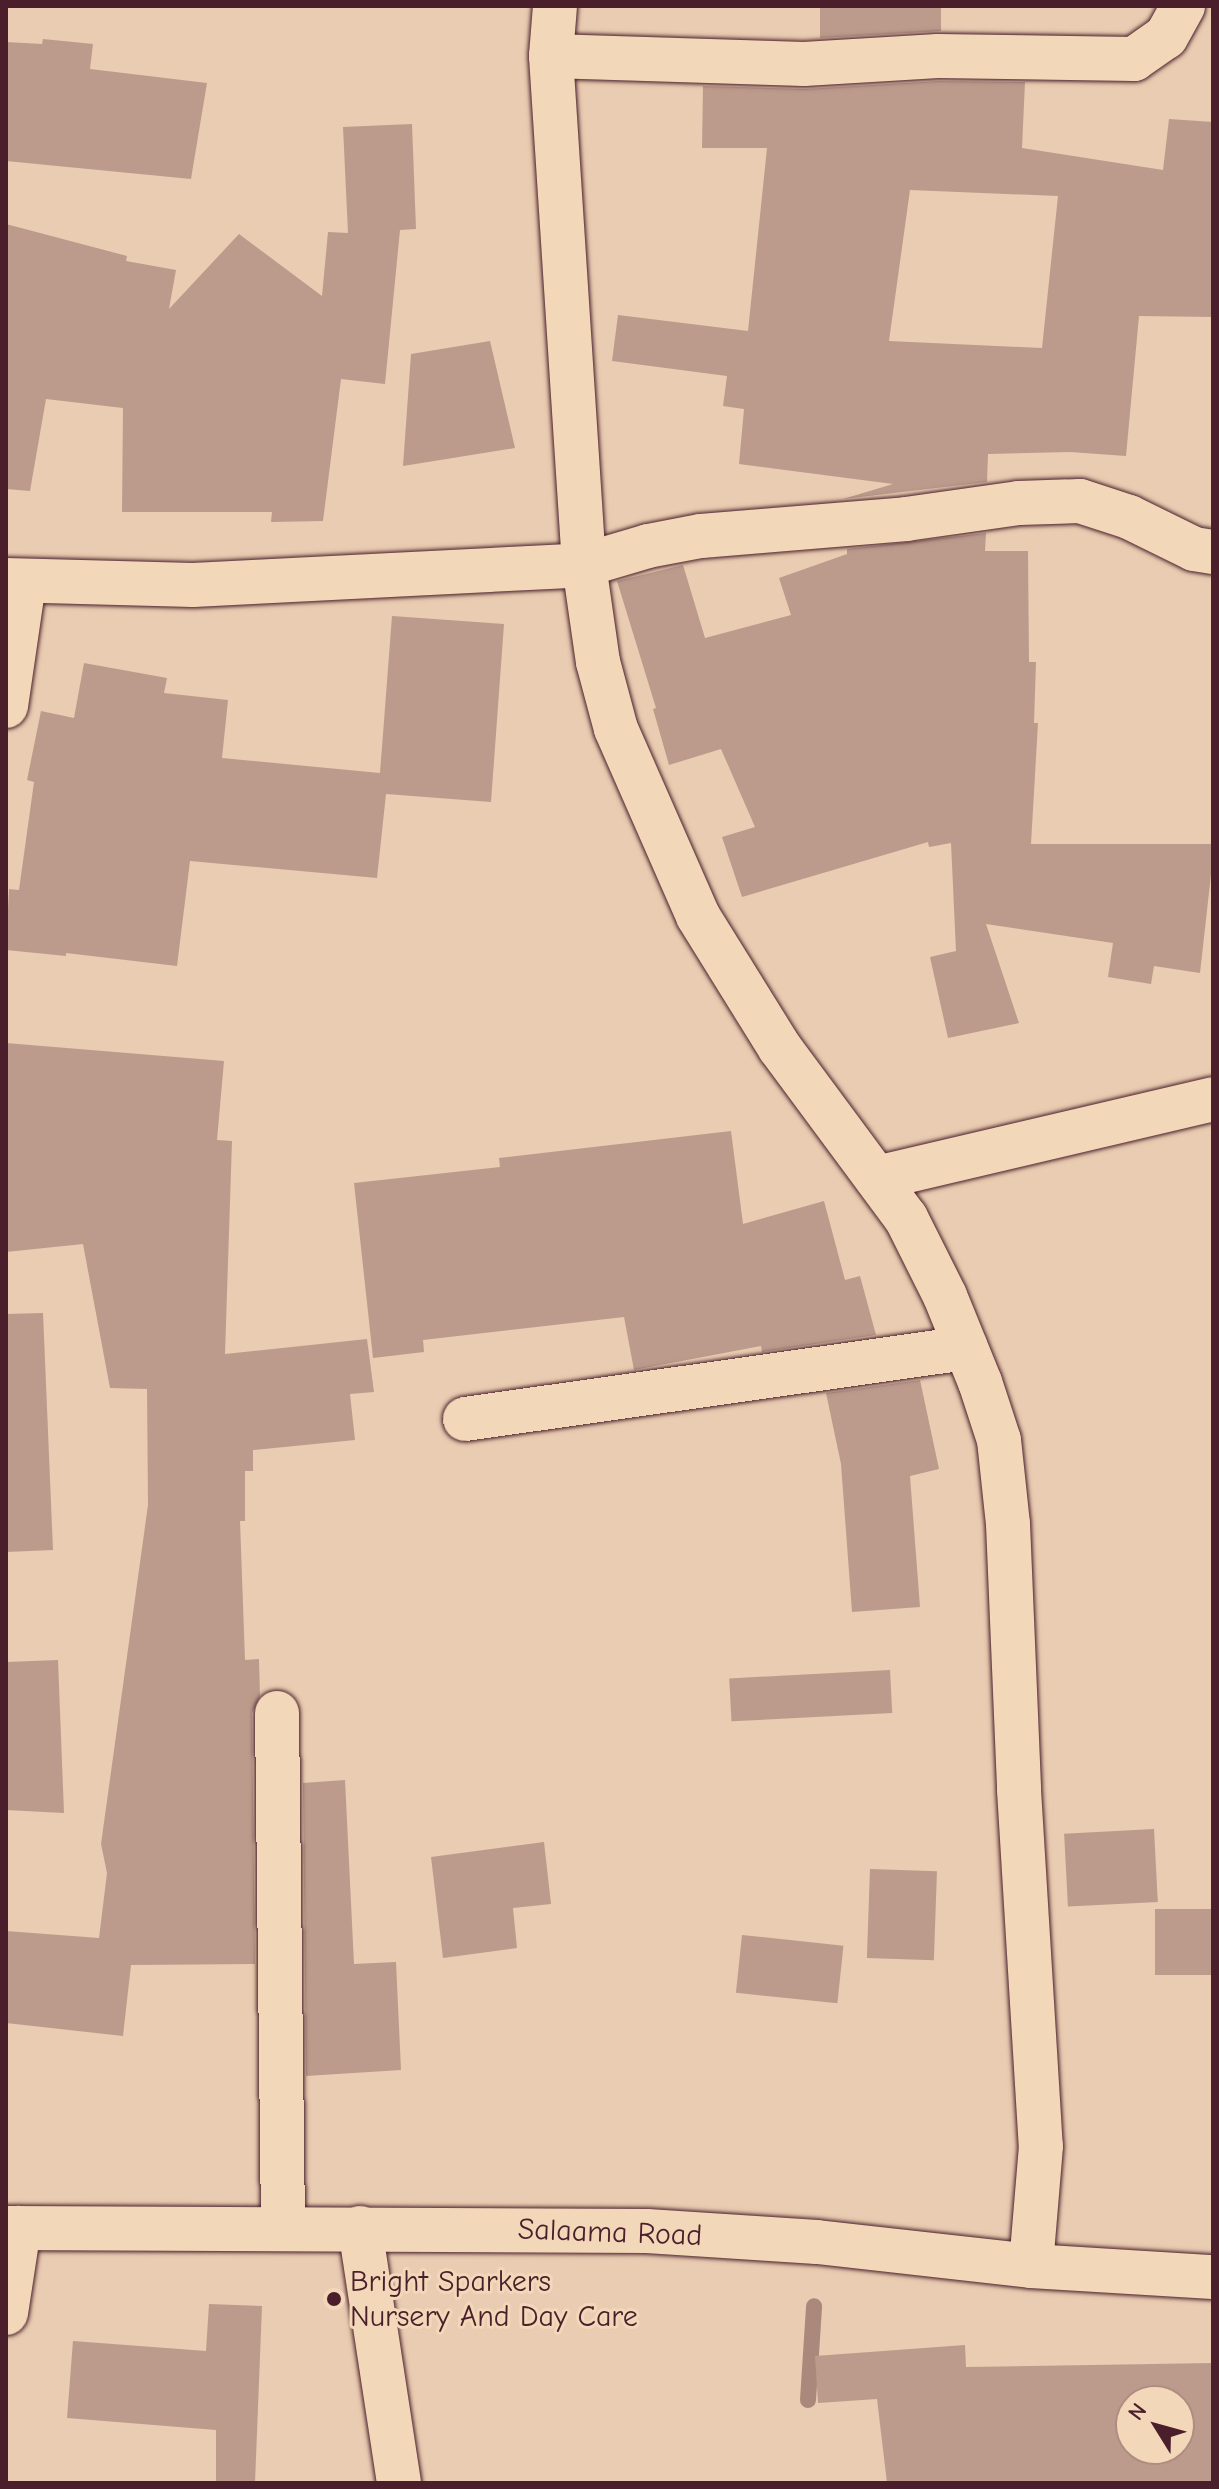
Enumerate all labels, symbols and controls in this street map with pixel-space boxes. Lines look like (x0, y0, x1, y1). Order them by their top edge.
street label: Salaama Road (517, 2212, 703, 2254)
place label: Bright Sparkers Nursery And Day Care (350, 2264, 638, 2334)
marker: Bright Sparkers Nursery And Day Care (325, 2290, 343, 2308)
north arrow (1115, 2385, 1195, 2465)
text: N (1123, 2398, 1152, 2425)

